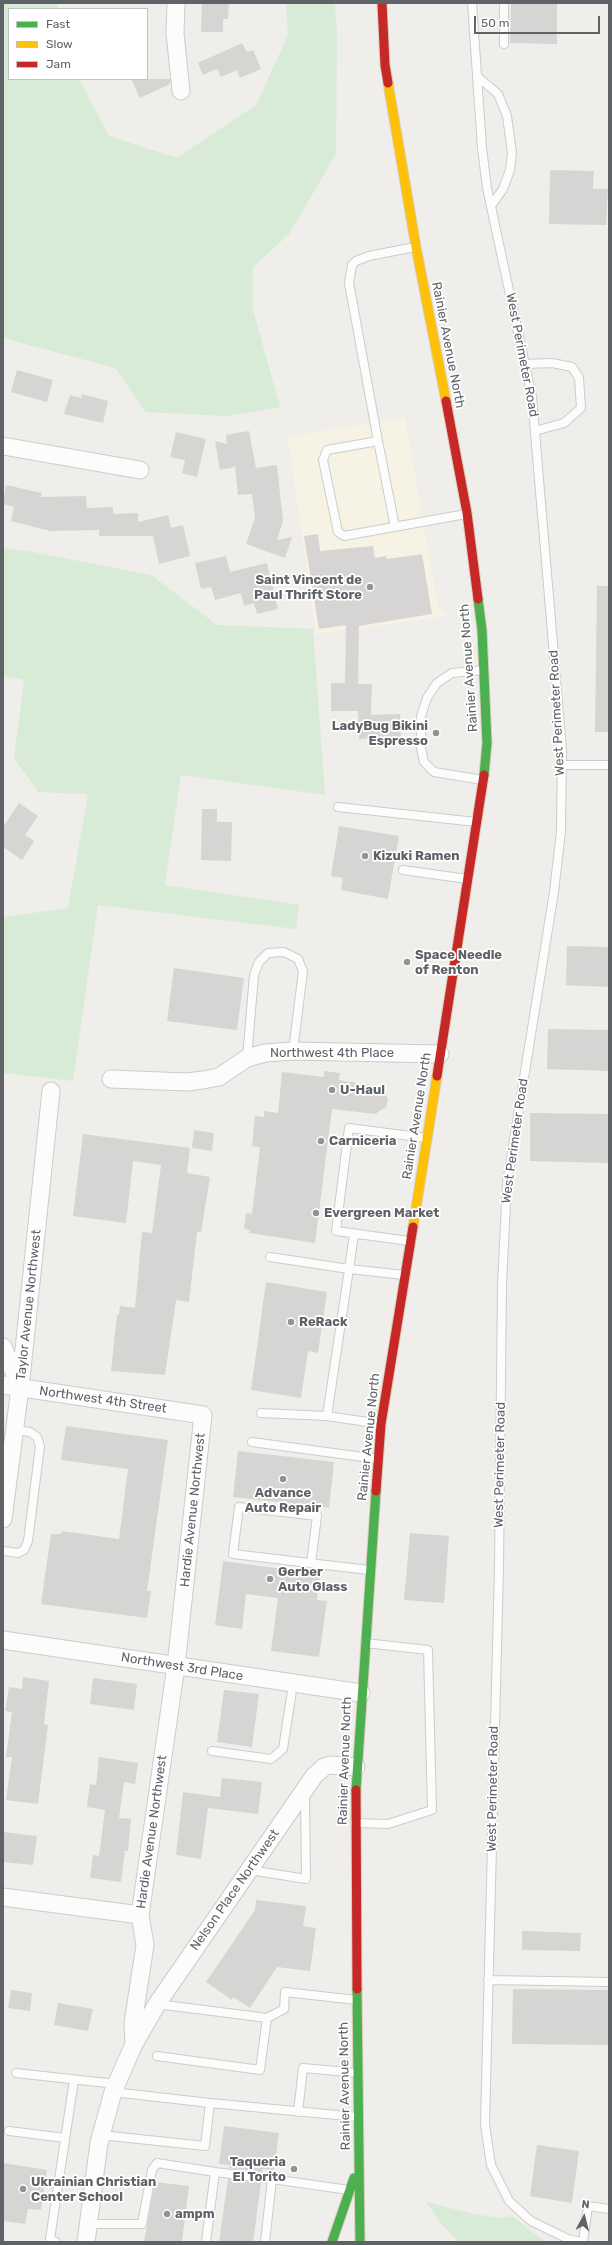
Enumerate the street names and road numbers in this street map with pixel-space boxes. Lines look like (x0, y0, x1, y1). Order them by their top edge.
street label: Rainier Avenue North (428, 280, 468, 410)
street label: West Perimeter Road (502, 292, 542, 418)
street label: Rainier Avenue North (457, 603, 481, 733)
street label: West Perimeter Road (546, 650, 568, 776)
street label: Northwest 4th Place (270, 1045, 394, 1061)
street label: Rainier Avenue North (399, 1051, 435, 1181)
street label: West Perimeter Road (499, 1078, 531, 1204)
street label: Taylor Avenue Northwest (13, 1229, 45, 1381)
street label: Rainier Avenue North (355, 1372, 383, 1502)
street label: Northwest 4th Street (38, 1383, 168, 1417)
street label: West Perimeter Road (491, 1402, 509, 1528)
street label: Hardie Avenue Northwest (177, 1432, 209, 1588)
street label: Northwest 3rd Place (120, 1650, 244, 1684)
street label: Rainier Avenue North (335, 1697, 355, 1825)
street label: West Perimeter Road (484, 1726, 502, 1852)
street label: Hardie Avenue Northwest (133, 1754, 171, 1910)
street label: Nelson Place Northwest (187, 1826, 283, 1954)
street label: Rainier Avenue North (336, 2022, 354, 2150)

